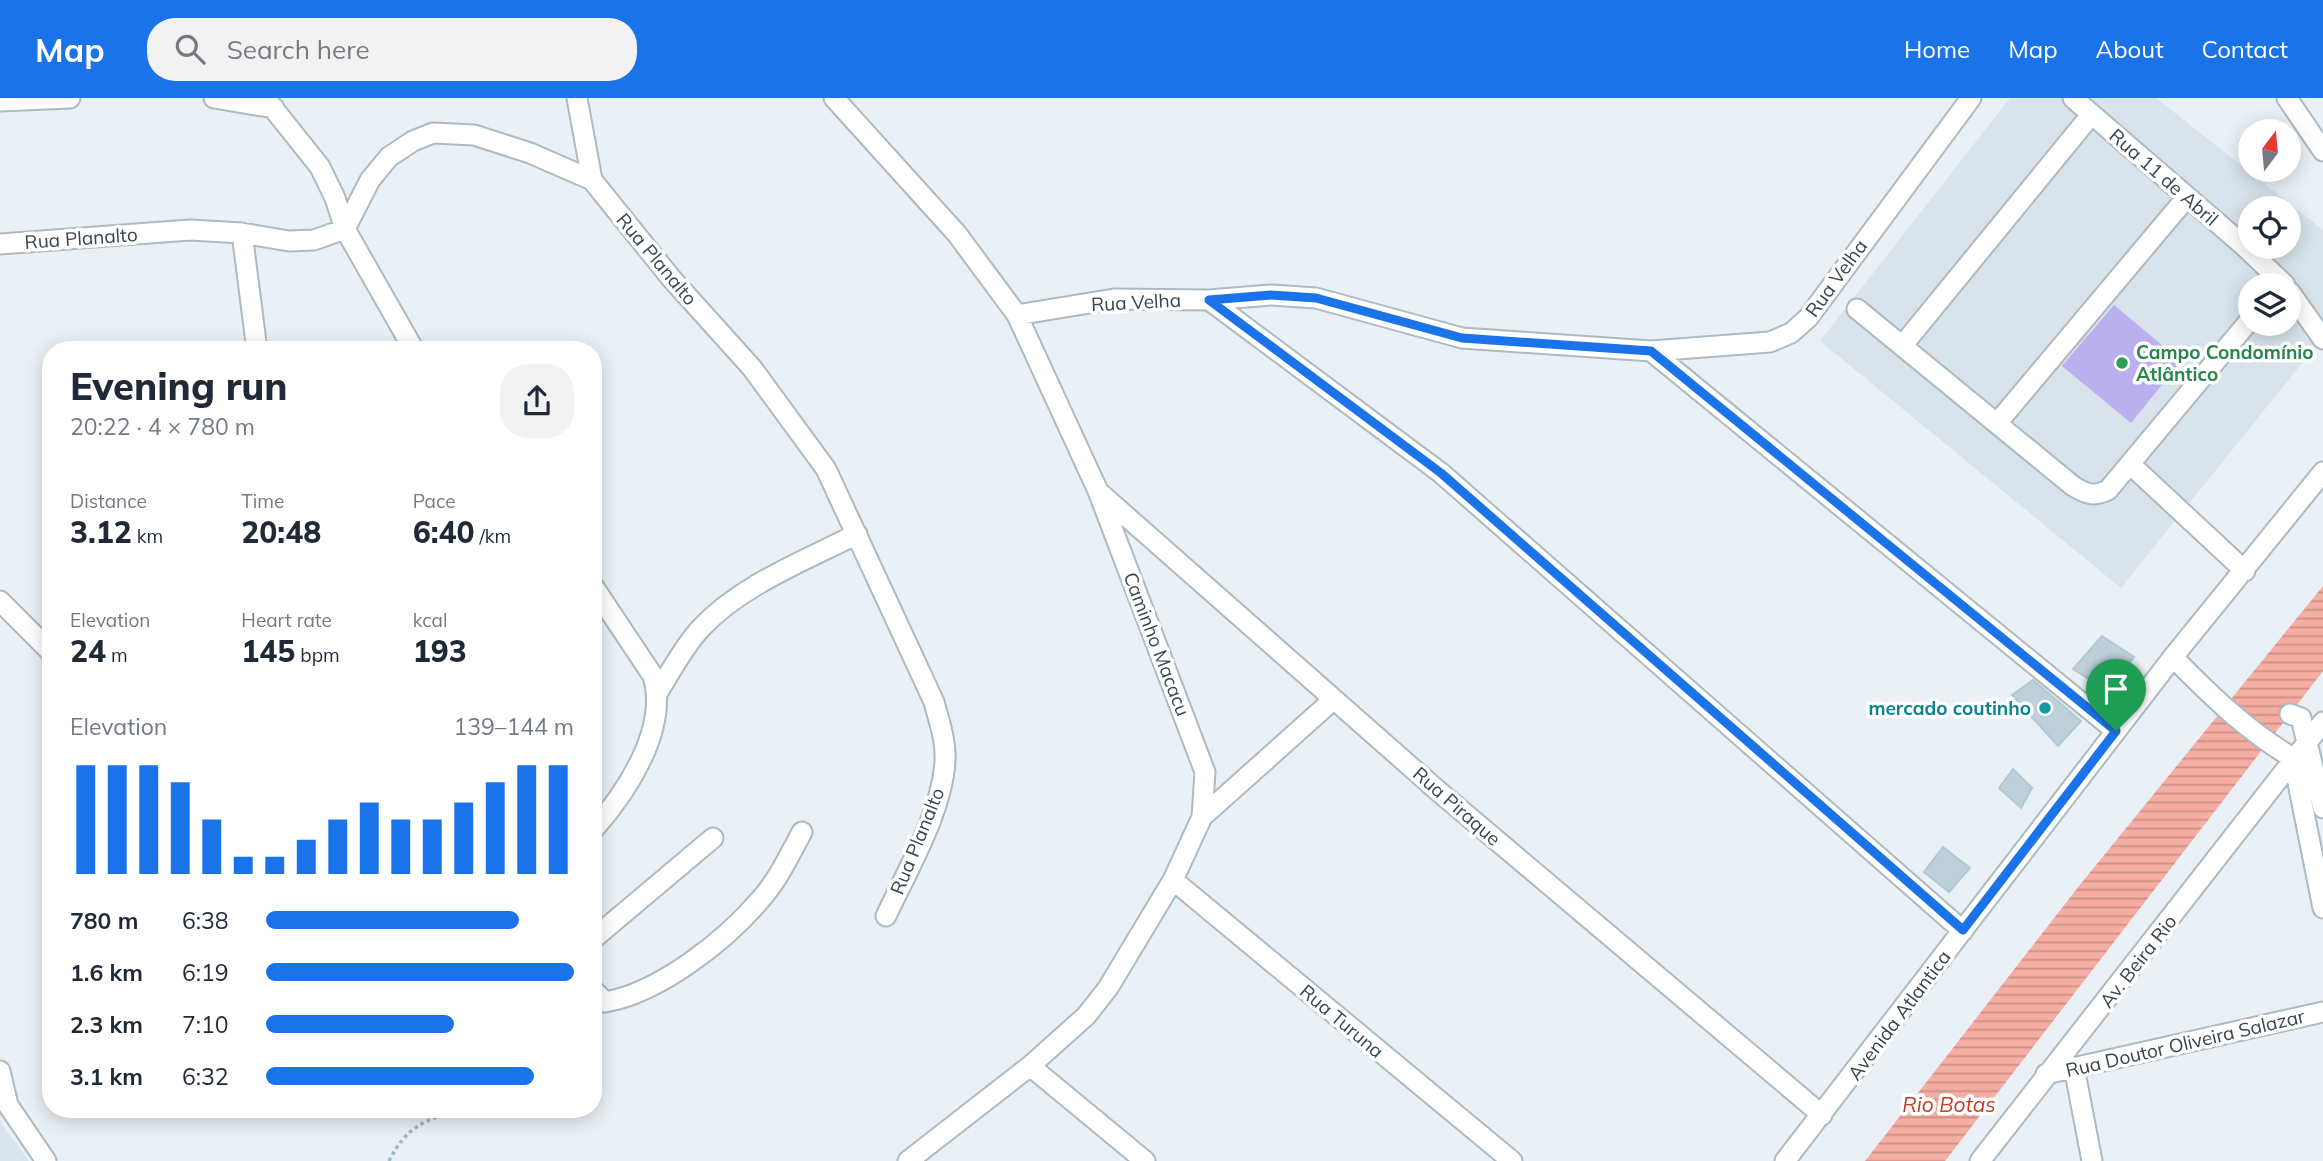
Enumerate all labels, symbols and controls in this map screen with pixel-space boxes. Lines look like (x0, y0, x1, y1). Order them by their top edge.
search box (147, 18, 637, 81)
text: Map (35, 29, 105, 70)
icon: search (171, 30, 209, 68)
text: Search here (227, 33, 370, 66)
text: Home (1904, 34, 1970, 64)
text: Map (2008, 34, 2058, 64)
text: About (2096, 34, 2164, 64)
text: Contact (2202, 34, 2288, 64)
north arrow (2238, 119, 2301, 182)
map controls (2238, 119, 2301, 336)
street label: Rua 11 de Abril (2105, 123, 2223, 231)
button: locate (2238, 196, 2301, 259)
street label: Rua Planalto (611, 208, 703, 310)
street label: Rua Planalto (24, 222, 138, 254)
street label: Rua Velha (1800, 235, 1872, 321)
button: layers (2238, 273, 2301, 336)
street label: Rua Velha (1090, 288, 1182, 316)
place label: Campo Condomínio Atlântico (2136, 340, 2314, 386)
marker: Campo Condomínio Atlântico (2114, 355, 2130, 371)
text: Evening run (70, 362, 288, 410)
button: share (500, 364, 574, 438)
text: 20:22 · 4 × 780 m (70, 412, 255, 441)
text: Distance (70, 489, 147, 513)
text: Time (241, 489, 284, 513)
text: Pace (413, 489, 456, 513)
text: 3.12 (70, 513, 132, 551)
text: 20:48 (241, 513, 321, 551)
text: 6:40 (413, 513, 474, 551)
text: km (132, 524, 163, 548)
text: /km (474, 524, 511, 548)
street label: Caminho Macacu (1119, 569, 1195, 719)
text: Elevation (70, 608, 150, 632)
text: Heart rate (241, 608, 332, 632)
text: kcal (413, 608, 447, 632)
text: 24 (70, 632, 106, 670)
text: 145 (241, 632, 295, 670)
text: 193 (413, 632, 467, 670)
text: m (106, 643, 128, 667)
text: bpm (295, 643, 340, 667)
pin (2086, 659, 2146, 731)
icon: arrive (2097, 670, 2135, 708)
place label: mercado coutinho (1868, 696, 2031, 720)
marker: mercado coutinho (2037, 700, 2053, 716)
text: Elevation (70, 712, 167, 741)
text: 139–144 m (453, 712, 574, 741)
street label: Rua Piraque (1408, 761, 1506, 851)
street label: Rua Planalto (885, 784, 949, 898)
text: 780 m (70, 906, 138, 935)
text: 6:38 (182, 906, 229, 935)
street label: Av. Beira Rio (2094, 910, 2182, 1012)
street label: Avenida Atlantica (1842, 945, 1956, 1085)
text: 1.6 km (70, 958, 143, 987)
text: 6:19 (182, 958, 229, 987)
street label: Rua Turuna (1295, 979, 1389, 1063)
street label: Rua Doutor Oliveira Salazar (2063, 1004, 2307, 1082)
text: 2.3 km (70, 1010, 143, 1039)
text: 7:10 (182, 1010, 229, 1039)
text: 3.1 km (70, 1062, 143, 1091)
text: 6:32 (182, 1062, 229, 1091)
water label: Rio Botas (1902, 1091, 1996, 1117)

